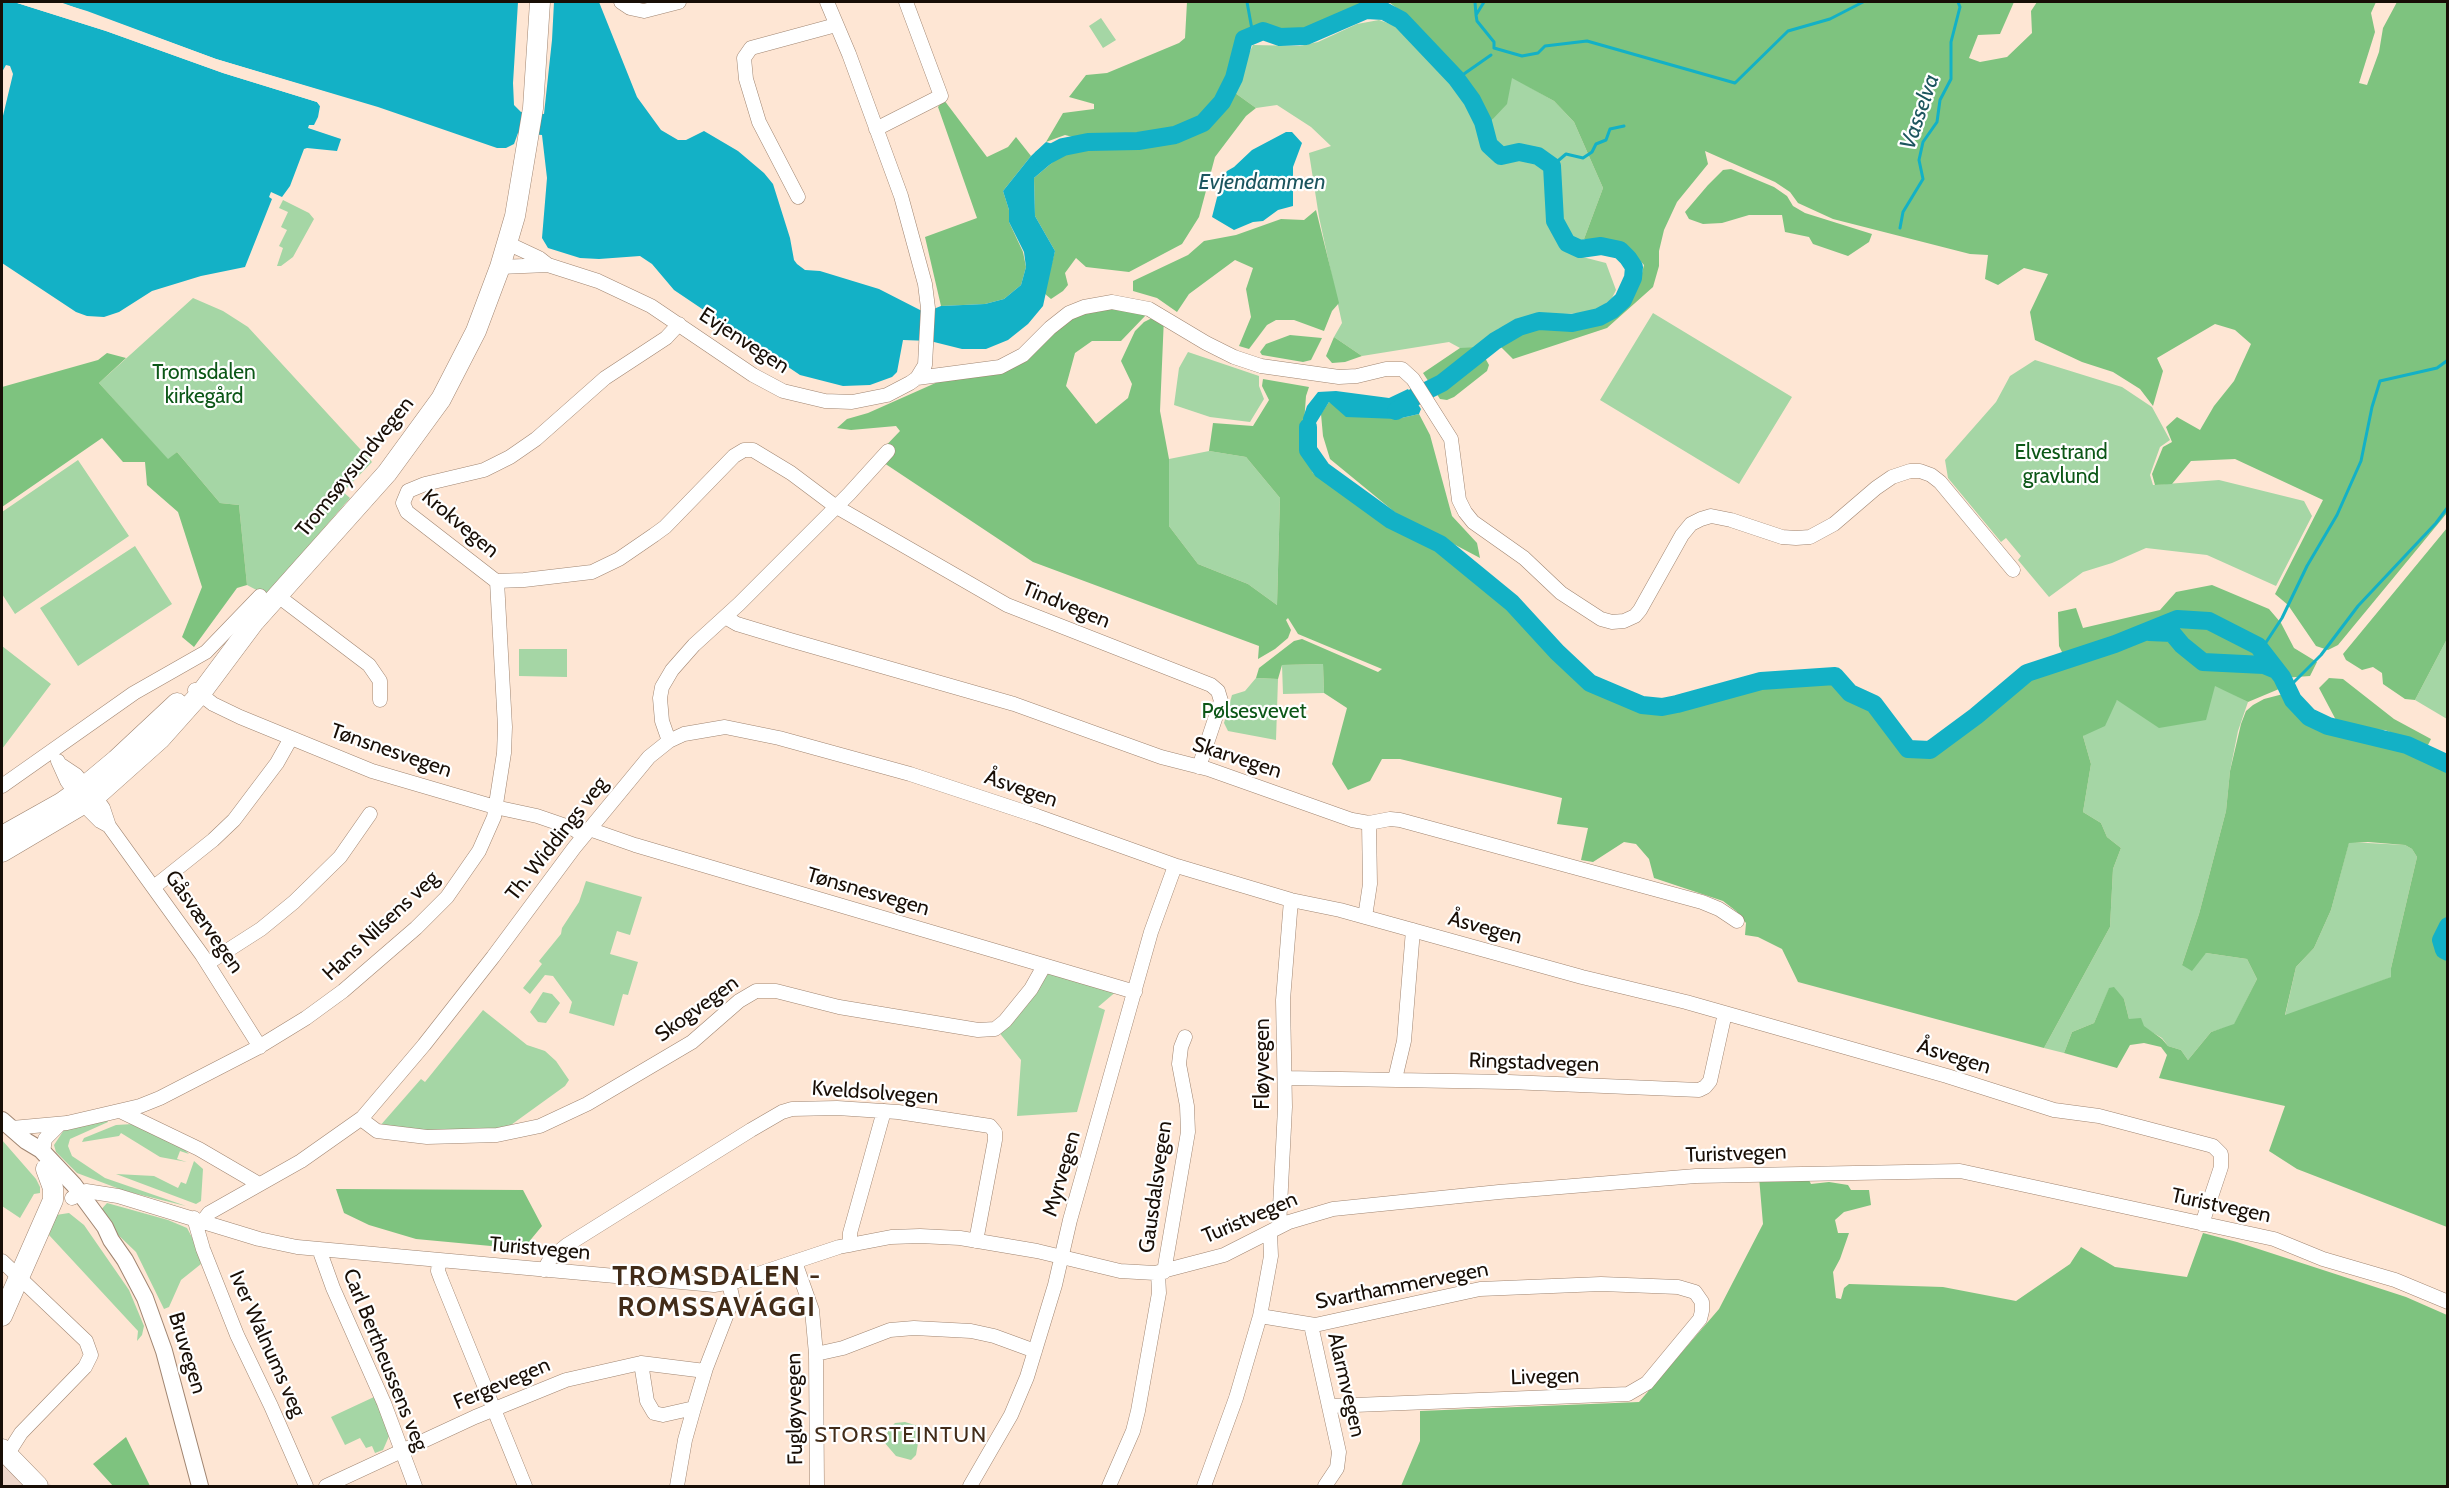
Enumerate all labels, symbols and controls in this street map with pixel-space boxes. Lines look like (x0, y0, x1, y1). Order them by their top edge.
water label: Vasselva (1895, 71, 1945, 153)
water label: Evjendammen (1199, 170, 1325, 196)
street label: Evjenvegen (694, 303, 794, 379)
park label: Tromsdalen kirkegård (152, 360, 256, 410)
street label: Tromsøysundvegen (291, 392, 419, 542)
park label: Elvestrand gravlund (2014, 440, 2108, 490)
street label: Krokvegen (416, 484, 504, 564)
street label: Tindvegen (1018, 576, 1114, 634)
park label: Pølsesvevet (1201, 699, 1307, 725)
street label: Tønsnesvegen (327, 718, 455, 784)
street label: Skarvegen (1189, 732, 1285, 784)
street label: Åsvegen (981, 765, 1061, 813)
street label: Th. Widdings veg (501, 772, 613, 906)
street label: Tønsnesvegen (804, 862, 932, 922)
street label: Gåsværvegen (159, 866, 249, 978)
street label: Hans Nilsens veg (318, 866, 444, 986)
street label: Åsvegen (1445, 906, 1525, 950)
street label: Skogvegen (650, 970, 744, 1048)
street label: Fløyvegen (1250, 1018, 1276, 1110)
street label: Åsvegen (1914, 1034, 1994, 1080)
street label: Ringstadvegen (1468, 1048, 1600, 1078)
street label: Kveldsolvegen (811, 1076, 939, 1110)
street label: Gausdalsvegen (1134, 1119, 1178, 1255)
street label: Myrvegen (1038, 1128, 1086, 1220)
street label: Turistvegen (1685, 1140, 1787, 1168)
street label: Turistvegen (2169, 1183, 2273, 1229)
street label: Turistvegen (1199, 1187, 1301, 1249)
street label: Turistvegen (489, 1232, 591, 1266)
street label: Svarthammervegen (1313, 1257, 1491, 1315)
district label: TROMSDALEN - ROMSSAVÁGGI (612, 1261, 822, 1324)
street label: Carl Bertheussens veg (337, 1265, 433, 1455)
street label: Iver Walnums veg (223, 1267, 311, 1421)
street label: Bruvegen (163, 1309, 211, 1397)
street label: Alarmvegen (1322, 1330, 1370, 1440)
street label: Fergevegen (450, 1352, 554, 1416)
street label: Fugløyvegen (781, 1353, 809, 1465)
street label: Livegen (1510, 1363, 1580, 1391)
district label: STORSTEINTUN (814, 1423, 988, 1449)

